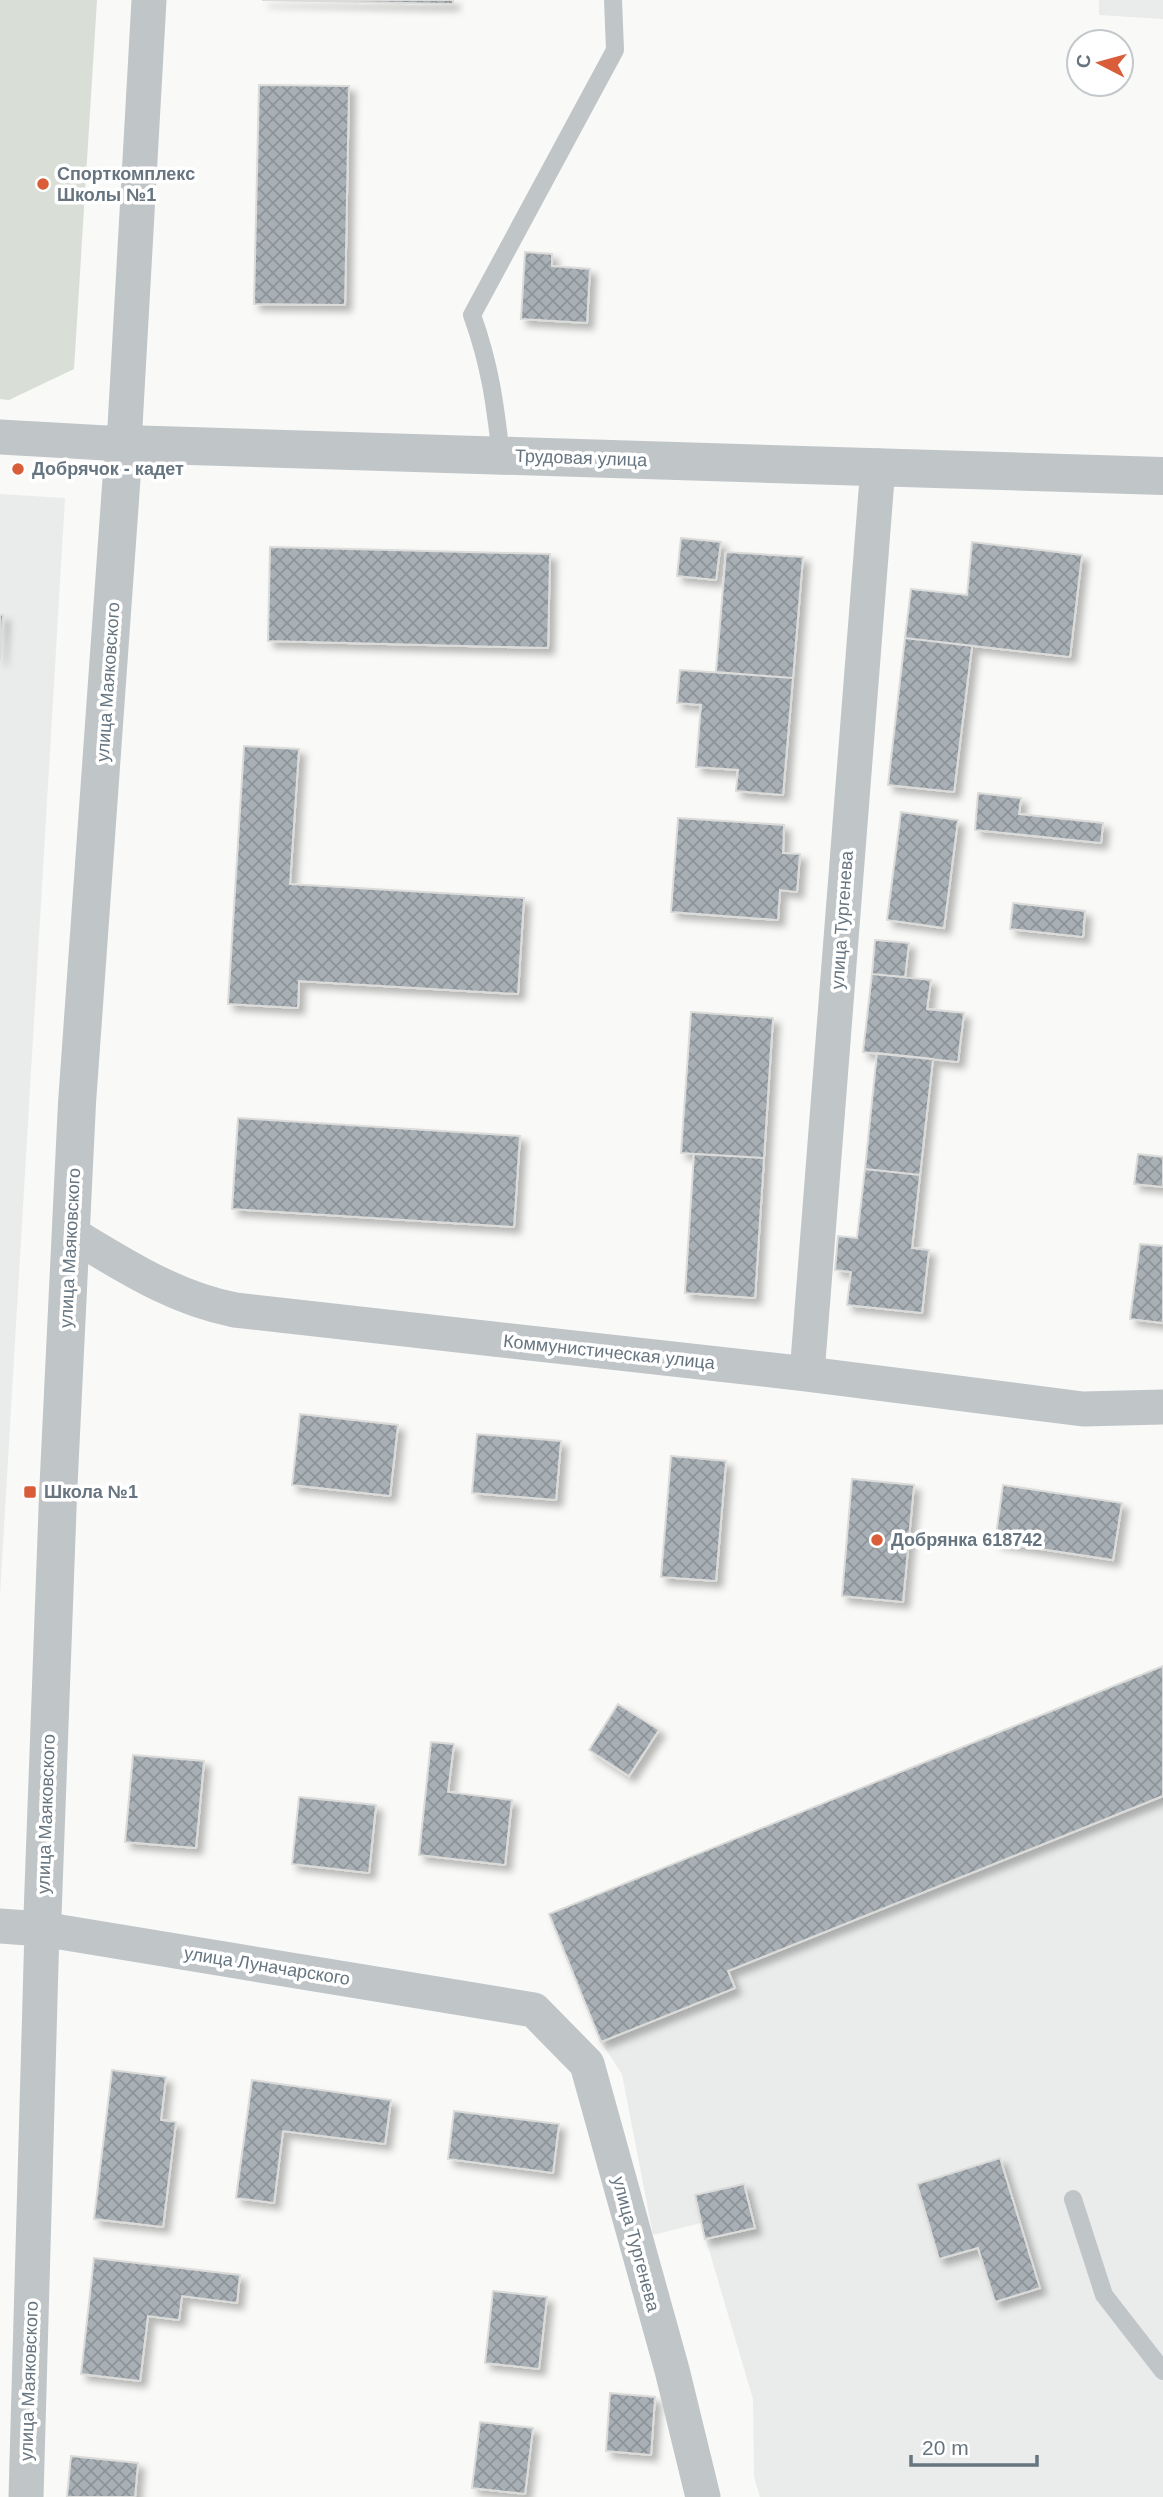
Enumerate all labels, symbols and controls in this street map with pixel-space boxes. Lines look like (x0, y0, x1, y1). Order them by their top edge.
north arrow (1065, 28, 1135, 98)
text: С (1072, 53, 1095, 69)
place label: Спорткомплекс Школы №1 (57, 164, 195, 205)
marker: Спорткомплекс Школы №1 (35, 176, 51, 192)
street label: Трудовая улица (515, 446, 648, 470)
place label: Добрячок - кадет (32, 459, 184, 479)
marker: Добрячок - кадет (10, 461, 26, 477)
street label: улица Маяковского (92, 601, 124, 763)
street label: улица Тургенева (827, 849, 857, 990)
street label: улица Маяковского (56, 1168, 84, 1328)
street label: Коммунистическая улица (502, 1331, 717, 1373)
place label: Школа №1 (44, 1482, 138, 1502)
marker: Школа №1 (22, 1484, 38, 1500)
place label: Добрянка 618742 (891, 1530, 1042, 1550)
marker: Добрянка 618742 (869, 1532, 885, 1548)
street label: улица Маяковского (33, 1734, 59, 1894)
street label: улица Луначарского (183, 1943, 351, 1989)
street label: улица Тургенева (608, 2174, 664, 2315)
street label: улица Маяковского (16, 2301, 42, 2461)
scale bar (911, 2424, 1037, 2468)
text: 20 m (922, 2436, 969, 2459)

